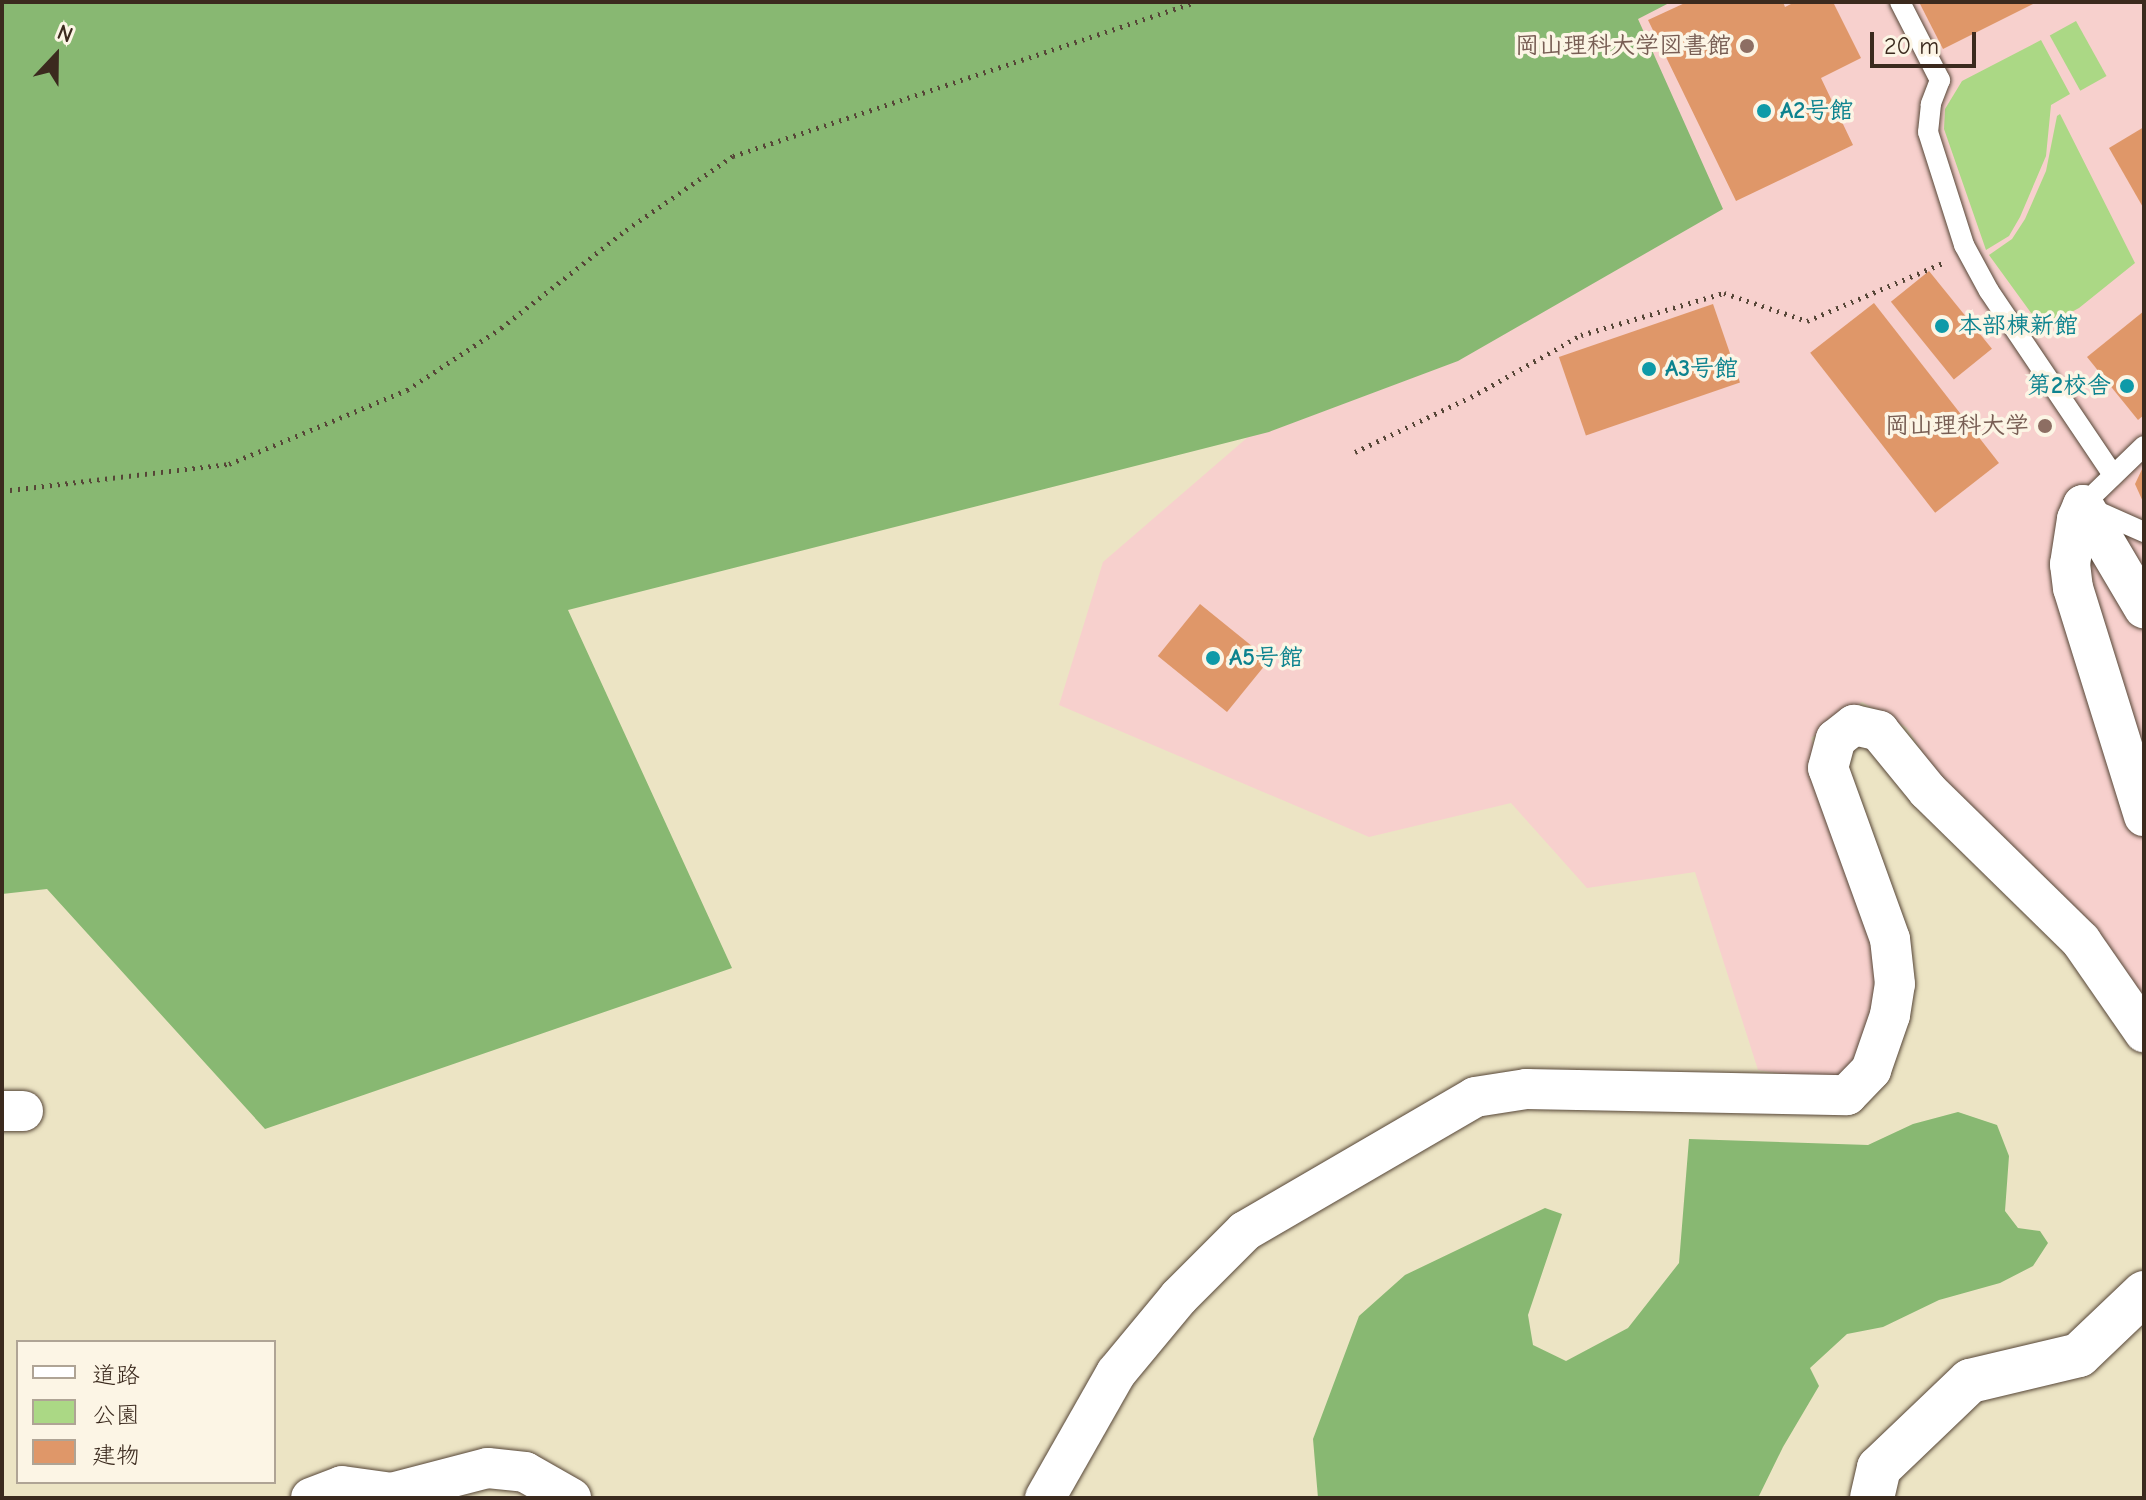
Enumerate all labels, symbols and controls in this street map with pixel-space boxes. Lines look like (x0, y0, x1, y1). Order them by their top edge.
north arrow (16, 16, 96, 96)
scale bar (1874, 16, 1980, 66)
text: N (53, 19, 77, 48)
place label: 岡山理科大学図書館 (1515, 32, 1731, 60)
text: 20 m (1884, 32, 1939, 60)
marker: 岡山理科大学図書館 (1738, 37, 1756, 55)
place label: A2号館 (1780, 97, 1853, 125)
marker: A2号館 (1755, 102, 1773, 120)
place label: 本部棟新館 (1958, 312, 2078, 340)
marker: 本部棟新館 (1933, 317, 1951, 335)
place label: A3号館 (1665, 355, 1738, 383)
marker: A3号館 (1640, 360, 1658, 378)
place label: 第2校舎 (2027, 372, 2111, 400)
marker: 第2校舎 (2118, 377, 2136, 395)
place label: 岡山理科大学 (1885, 412, 2029, 440)
marker: 岡山理科大学 (2036, 417, 2054, 435)
place label: A5号館 (1229, 644, 1303, 672)
marker: A5号館 (1204, 649, 1222, 667)
legend (16, 1340, 276, 1484)
text: 道路 (92, 1361, 140, 1389)
text: 公園 (92, 1401, 140, 1429)
text: 建物 (92, 1441, 140, 1469)

